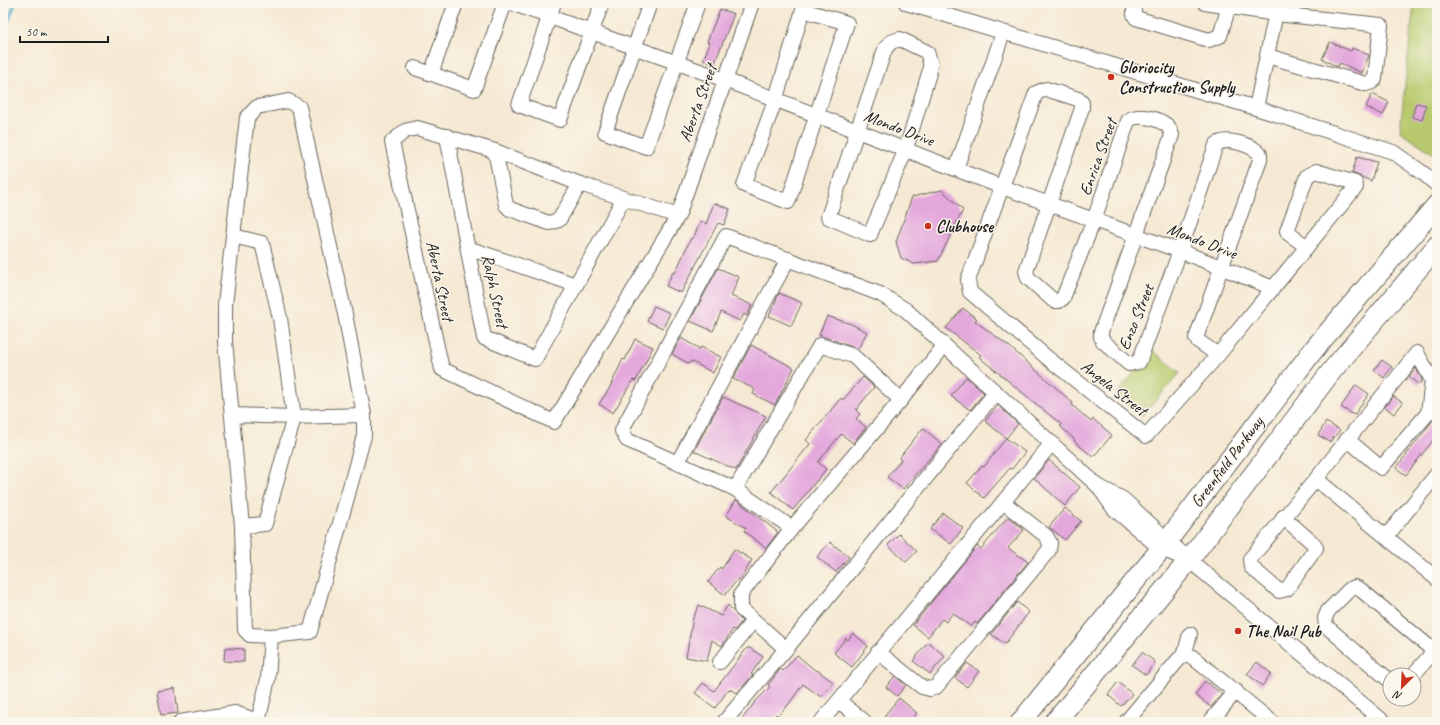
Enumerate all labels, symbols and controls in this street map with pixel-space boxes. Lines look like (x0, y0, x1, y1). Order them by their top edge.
scale bar (20, 18, 108, 44)
text: 50 m (26, 24, 48, 40)
place label: Gloriocity Construction Supply (1119, 57, 1236, 98)
street label: Aberta Street (674, 59, 723, 145)
marker: Gloriocity Construction Supply (1106, 72, 1116, 82)
street label: Mondo Drive (861, 105, 938, 151)
street label: Enrica Street (1074, 113, 1122, 198)
place label: Clubhouse (936, 216, 995, 237)
street label: Mondo Drive (1164, 218, 1241, 264)
marker: Clubhouse (923, 221, 933, 231)
street label: Aberta Street (421, 239, 459, 325)
street label: Ralph Street (477, 253, 513, 332)
street label: Enzo Street (1113, 279, 1160, 353)
street label: Angela Street (1077, 356, 1153, 422)
street label: Greenfield Parkway (1186, 411, 1269, 512)
place label: The Nail Pub (1246, 621, 1322, 642)
marker: The Nail Pub (1233, 626, 1243, 636)
north arrow (1382, 667, 1422, 707)
text: N (1390, 687, 1404, 704)

